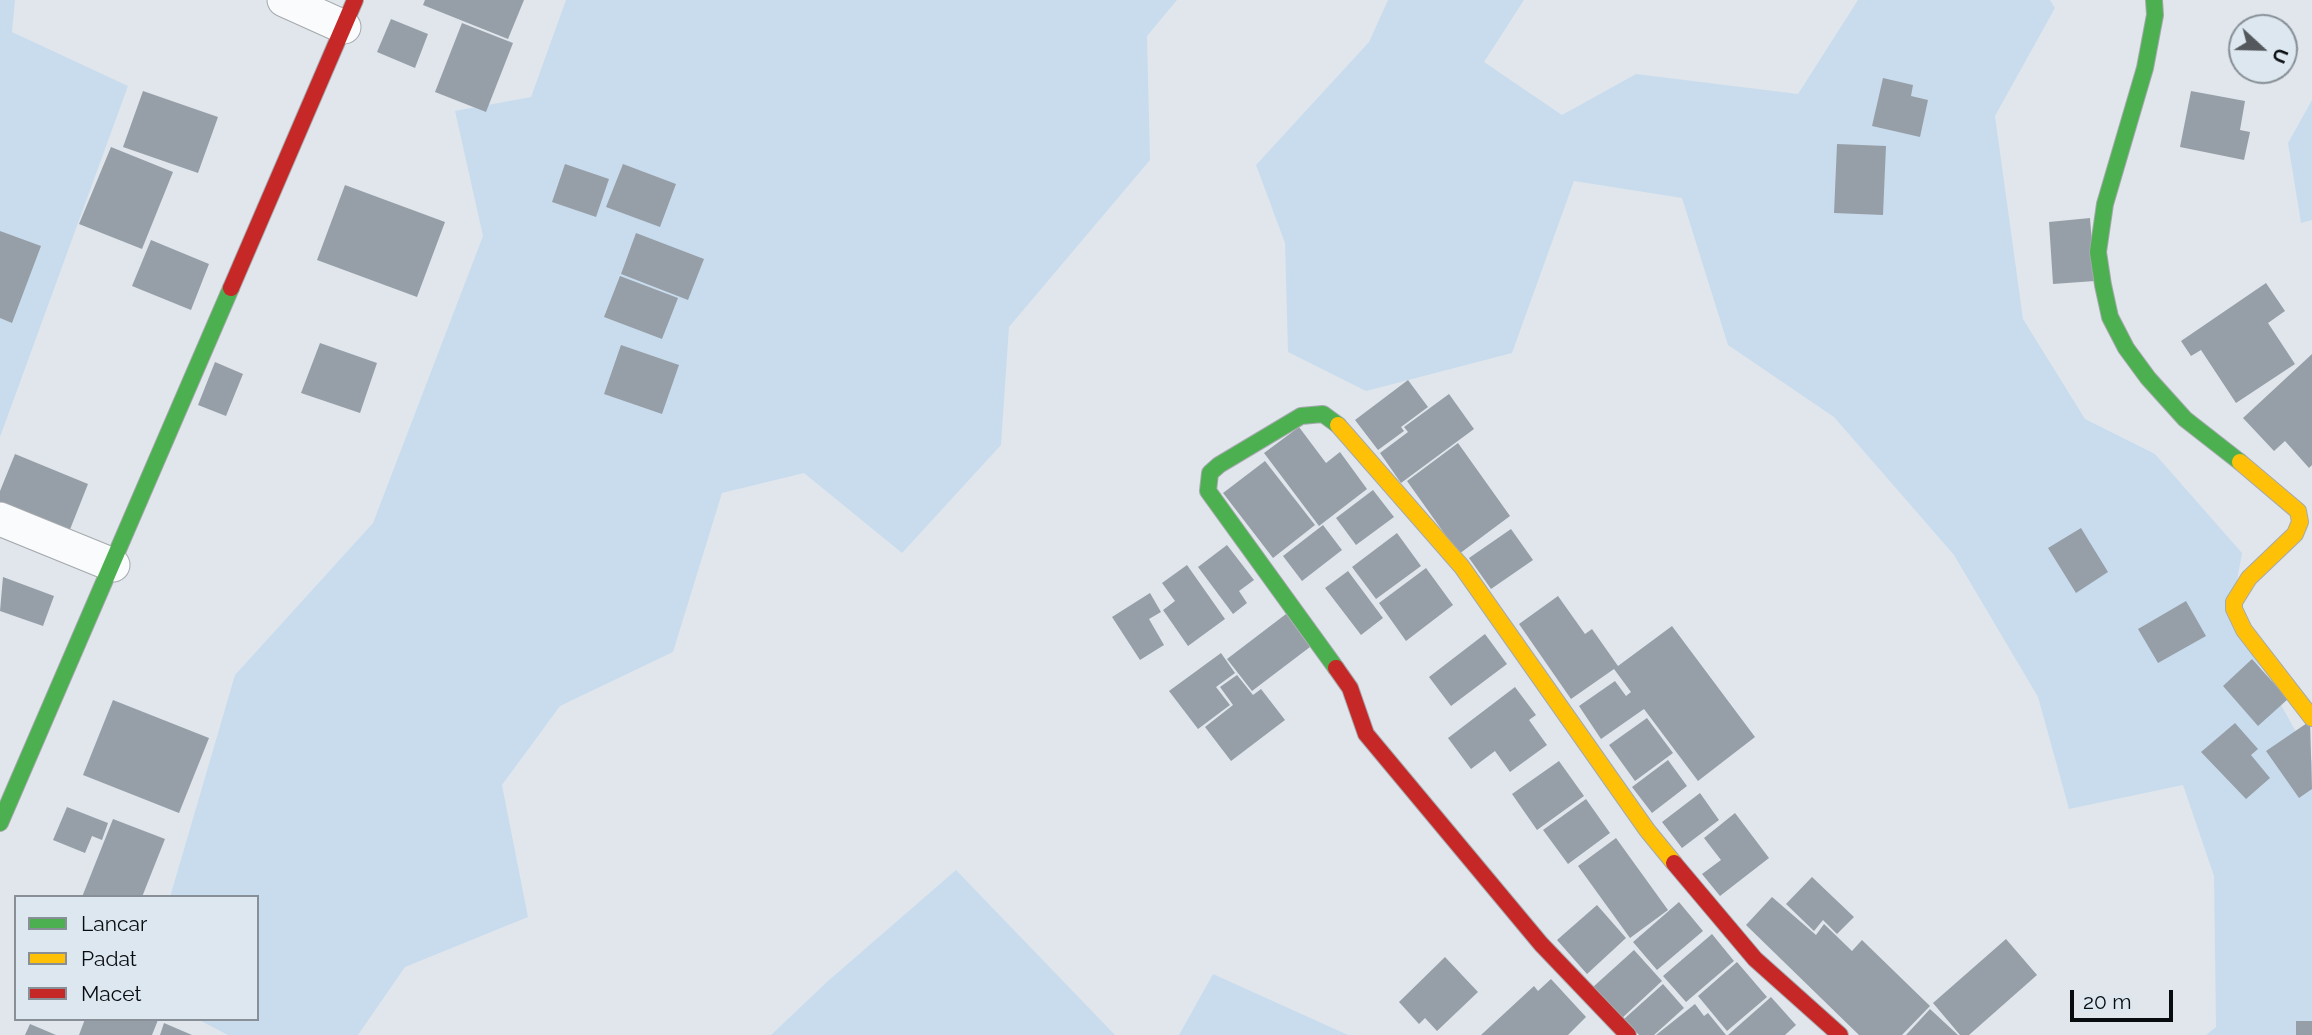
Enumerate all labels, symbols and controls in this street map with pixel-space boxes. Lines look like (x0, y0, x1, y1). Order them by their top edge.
north arrow (2228, 14, 2298, 84)
text: U (2268, 45, 2293, 67)
legend (14, 895, 259, 1021)
text: Lancar (81, 911, 147, 936)
text: Padat (81, 946, 137, 971)
scale bar (2074, 976, 2177, 1020)
text: Macet (81, 981, 141, 1006)
text: 20 m (2083, 989, 2131, 1014)

